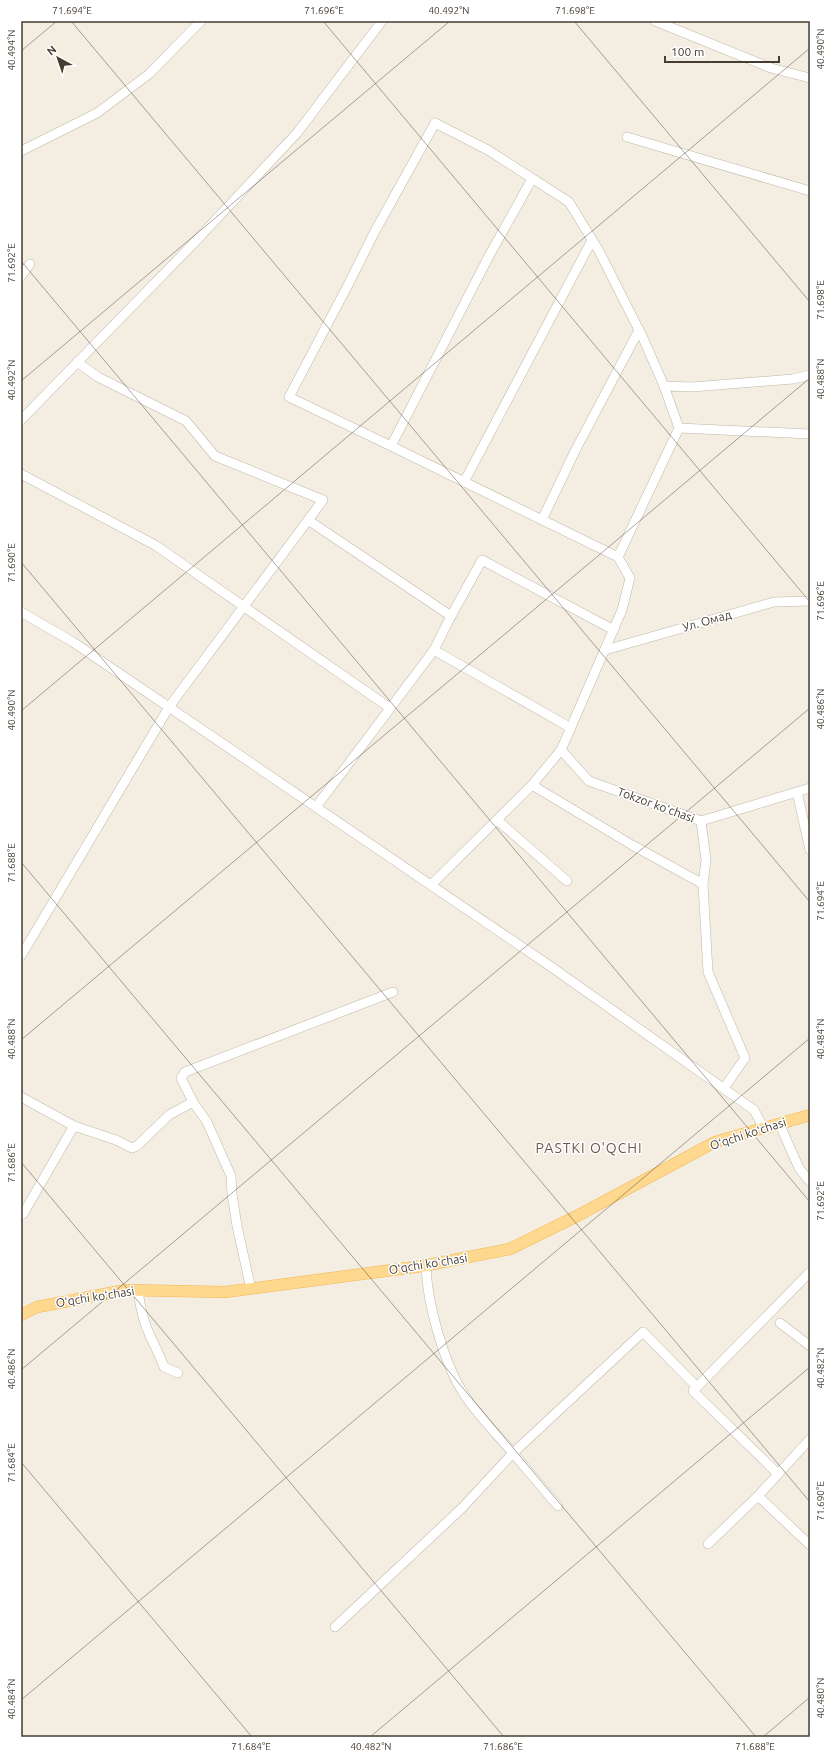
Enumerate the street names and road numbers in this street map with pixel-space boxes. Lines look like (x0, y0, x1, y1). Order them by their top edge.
street label: Ул. Омад (681, 607, 733, 634)
street label: Tokzor koʻchasi (616, 785, 697, 825)
street label: Oʻqchi koʻchasi (708, 1115, 788, 1152)
street label: Oʻqchi koʻchasi (388, 1251, 468, 1276)
street label: Oʻqchi koʻchasi (55, 1284, 135, 1309)

